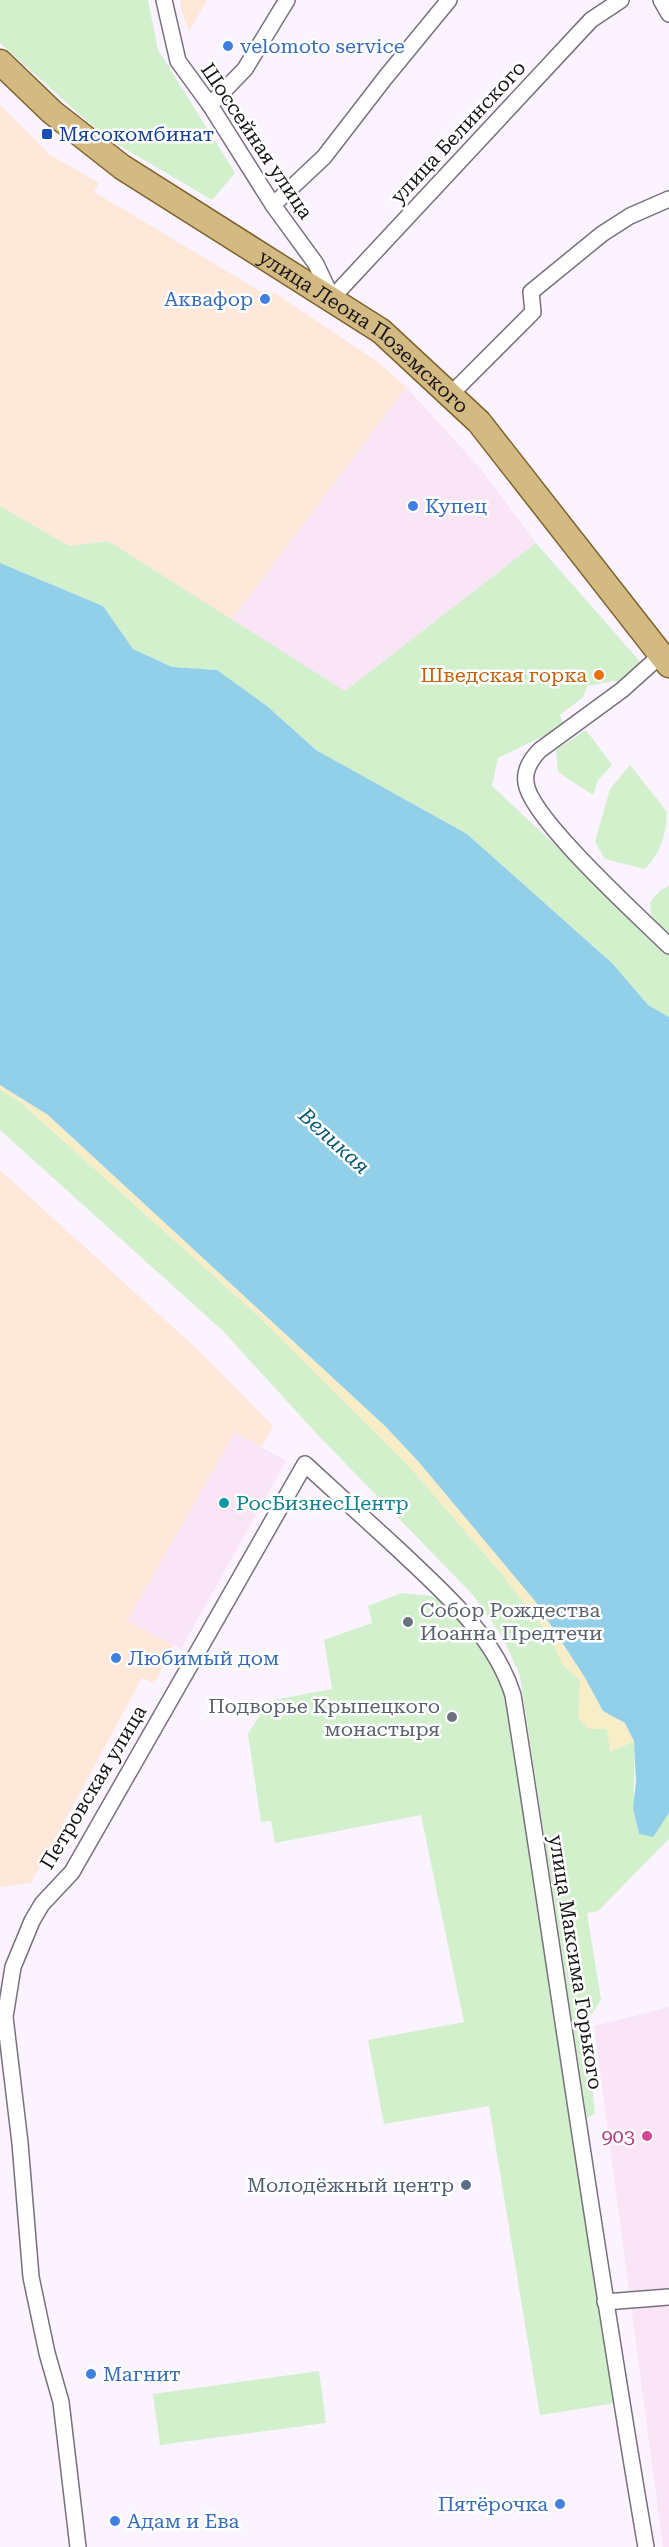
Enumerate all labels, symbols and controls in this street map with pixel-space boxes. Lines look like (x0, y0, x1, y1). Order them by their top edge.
place label: velomoto service (240, 34, 405, 58)
marker: velomoto service (221, 39, 235, 53)
street label: улица Белинского (385, 55, 531, 209)
street label: Шоссейная улица (196, 58, 318, 224)
place label: Мясокомбинат (59, 122, 214, 146)
marker: Мясокомбинат (40, 127, 54, 141)
street label: улица Леона Поземского (254, 245, 474, 418)
place label: Аквафор (164, 287, 253, 311)
marker: Аквафор (258, 292, 272, 306)
place label: Купец (425, 494, 487, 518)
marker: Купец (406, 499, 420, 513)
place label: Шведская горка (420, 663, 587, 687)
marker: Шведская горка (592, 668, 606, 682)
water label: Великая (293, 1102, 374, 1179)
place label: РосБизнесЦентр (236, 1491, 409, 1515)
marker: РосБизнесЦентр (217, 1496, 231, 1510)
place label: Собор Рождества Иоанна Предтечи (420, 1598, 602, 1645)
marker: Собор Рождества Иоанна Предтечи (401, 1615, 415, 1629)
place label: Любимый дом (128, 1646, 279, 1670)
marker: Любимый дом (109, 1651, 123, 1665)
place label: Подворье Крыпецкого монастыря (208, 1694, 440, 1741)
street label: Петровская улица (35, 1701, 151, 1873)
marker: Подворье Крыпецкого монастыря (445, 1710, 459, 1724)
street label: улица Максима Горького (544, 1833, 608, 2091)
place label: 903 (601, 2124, 635, 2148)
marker: 903 (640, 2129, 654, 2143)
place label: Молодёжный центр (247, 2173, 454, 2197)
marker: Молодёжный центр (459, 2178, 473, 2192)
place label: Магнит (103, 2362, 181, 2386)
marker: Магнит (84, 2367, 98, 2381)
place label: Пятёрочка (438, 2492, 548, 2516)
marker: Пятёрочка (553, 2497, 567, 2511)
place label: Адам и Ева (127, 2509, 240, 2533)
marker: Адам и Ева (108, 2514, 122, 2528)

